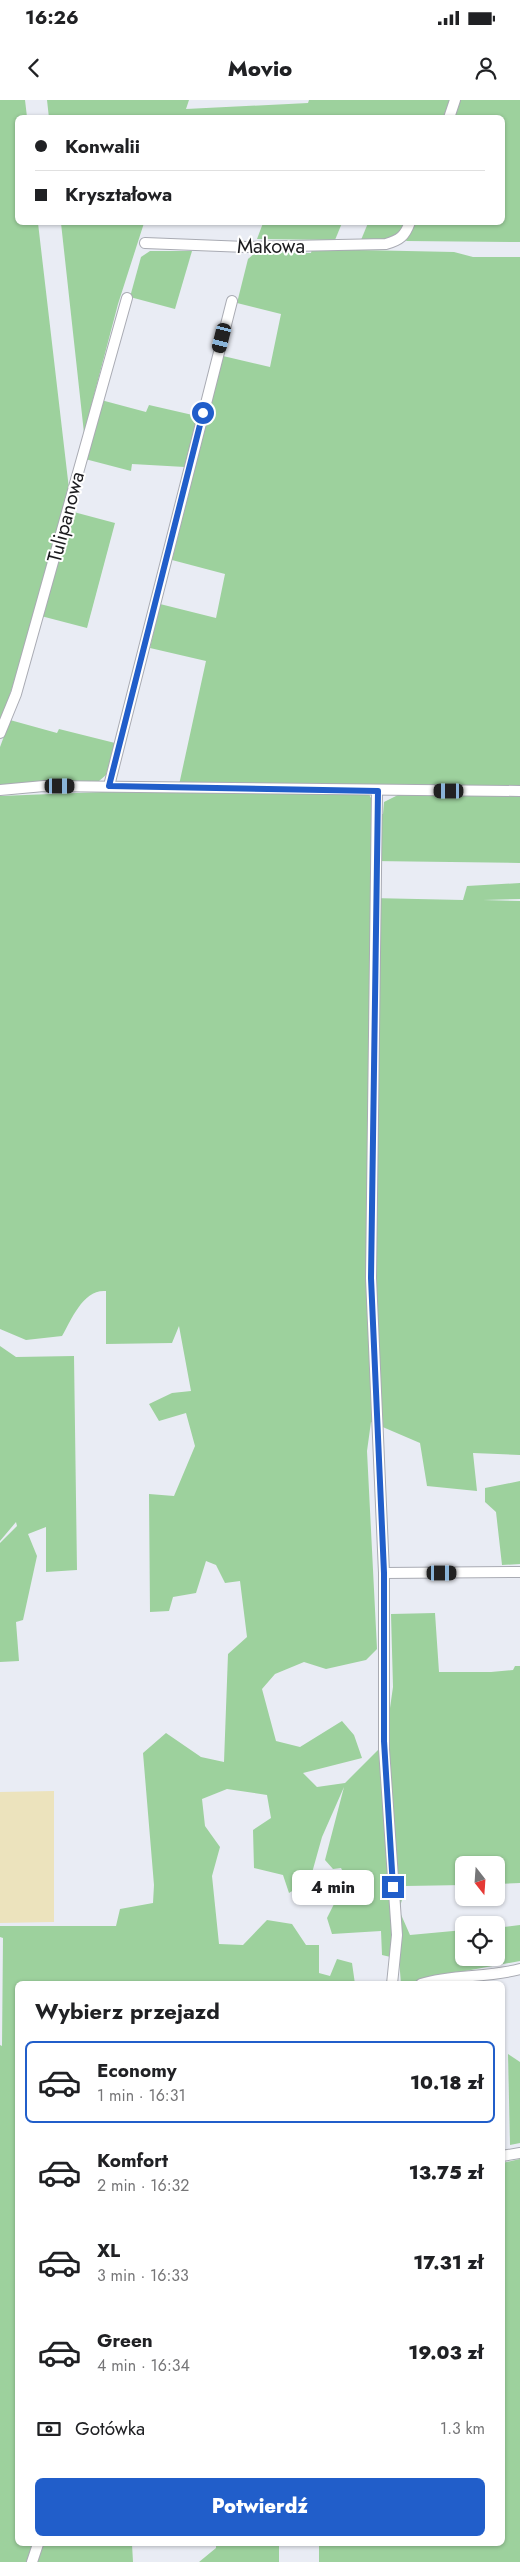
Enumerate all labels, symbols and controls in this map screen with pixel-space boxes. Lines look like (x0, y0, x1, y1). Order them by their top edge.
text: 16:26 (25, 4, 79, 31)
text: Movio (228, 52, 292, 84)
icon: back (20, 54, 48, 82)
icon: person (472, 54, 500, 82)
text: Konwalii (65, 133, 140, 160)
text: Kryształowa (65, 181, 172, 208)
street label: Makowa (237, 232, 305, 261)
car (211, 322, 232, 354)
route start (192, 402, 214, 424)
street label: Tulipanowa (40, 468, 92, 566)
car (45, 779, 75, 794)
car (434, 784, 464, 799)
car (427, 1566, 457, 1581)
north arrow (455, 1856, 505, 1906)
map controls (455, 1856, 505, 1966)
callout: 4 min (293, 1870, 376, 1904)
text: 4 min (311, 1876, 355, 1899)
route end (382, 1876, 404, 1898)
button: locate (455, 1916, 505, 1966)
text: Wybierz przejazd (35, 1995, 220, 2027)
text: Economy (97, 2057, 177, 2084)
icon: car (37, 2060, 82, 2105)
text: 10.18 zł (410, 2069, 483, 2096)
text: 1 min · 16:31 (97, 2084, 186, 2107)
text: Komfort (97, 2147, 168, 2174)
icon: car (37, 2150, 82, 2195)
text: 13.75 zł (409, 2159, 483, 2186)
text: 2 min · 16:32 (97, 2174, 189, 2197)
text: XL (97, 2237, 120, 2264)
icon: car (37, 2240, 82, 2285)
text: 17.31 zł (413, 2249, 483, 2276)
text: 3 min · 16:33 (97, 2264, 189, 2287)
text: Green (97, 2327, 153, 2354)
icon: car (37, 2330, 82, 2375)
text: 19.03 zł (408, 2339, 483, 2366)
text: 4 min · 16:34 (97, 2354, 190, 2377)
icon: cash (35, 2415, 63, 2443)
text: Gotówka (75, 2415, 145, 2442)
text: 1.3 km (440, 2417, 485, 2440)
button: Potwierdź (35, 2478, 485, 2536)

